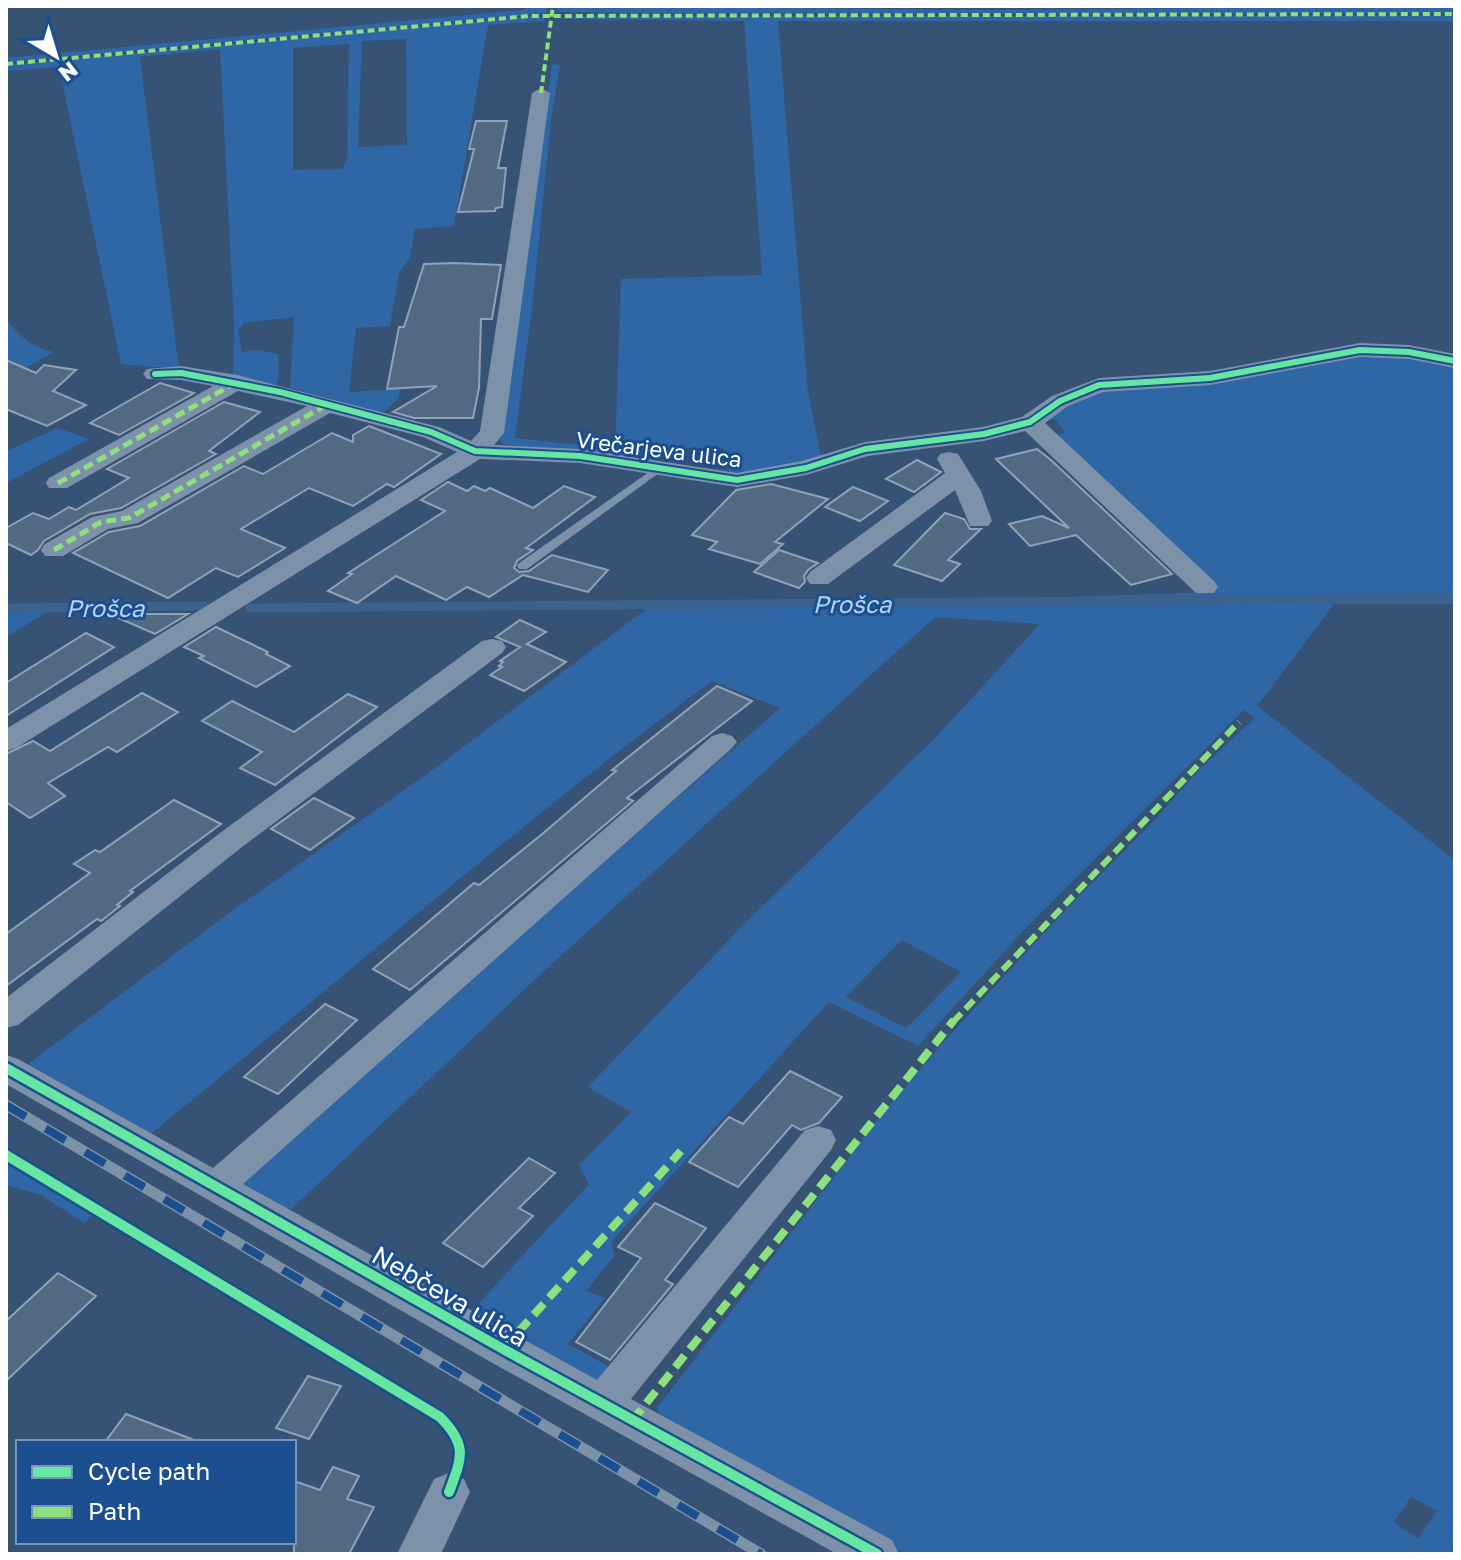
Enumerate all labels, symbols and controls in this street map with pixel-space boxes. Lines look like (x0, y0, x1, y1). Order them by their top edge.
north arrow (16, 16, 96, 96)
text: N (54, 56, 84, 88)
street label: Vrečarjeva ulica (575, 425, 743, 473)
water label: Prošca (813, 589, 893, 618)
water label: Prošca (66, 593, 146, 622)
street label: Nebčeva ulica (367, 1239, 533, 1353)
legend (16, 1440, 296, 1544)
text: Cycle path (88, 1456, 210, 1485)
text: Path (88, 1496, 141, 1525)

